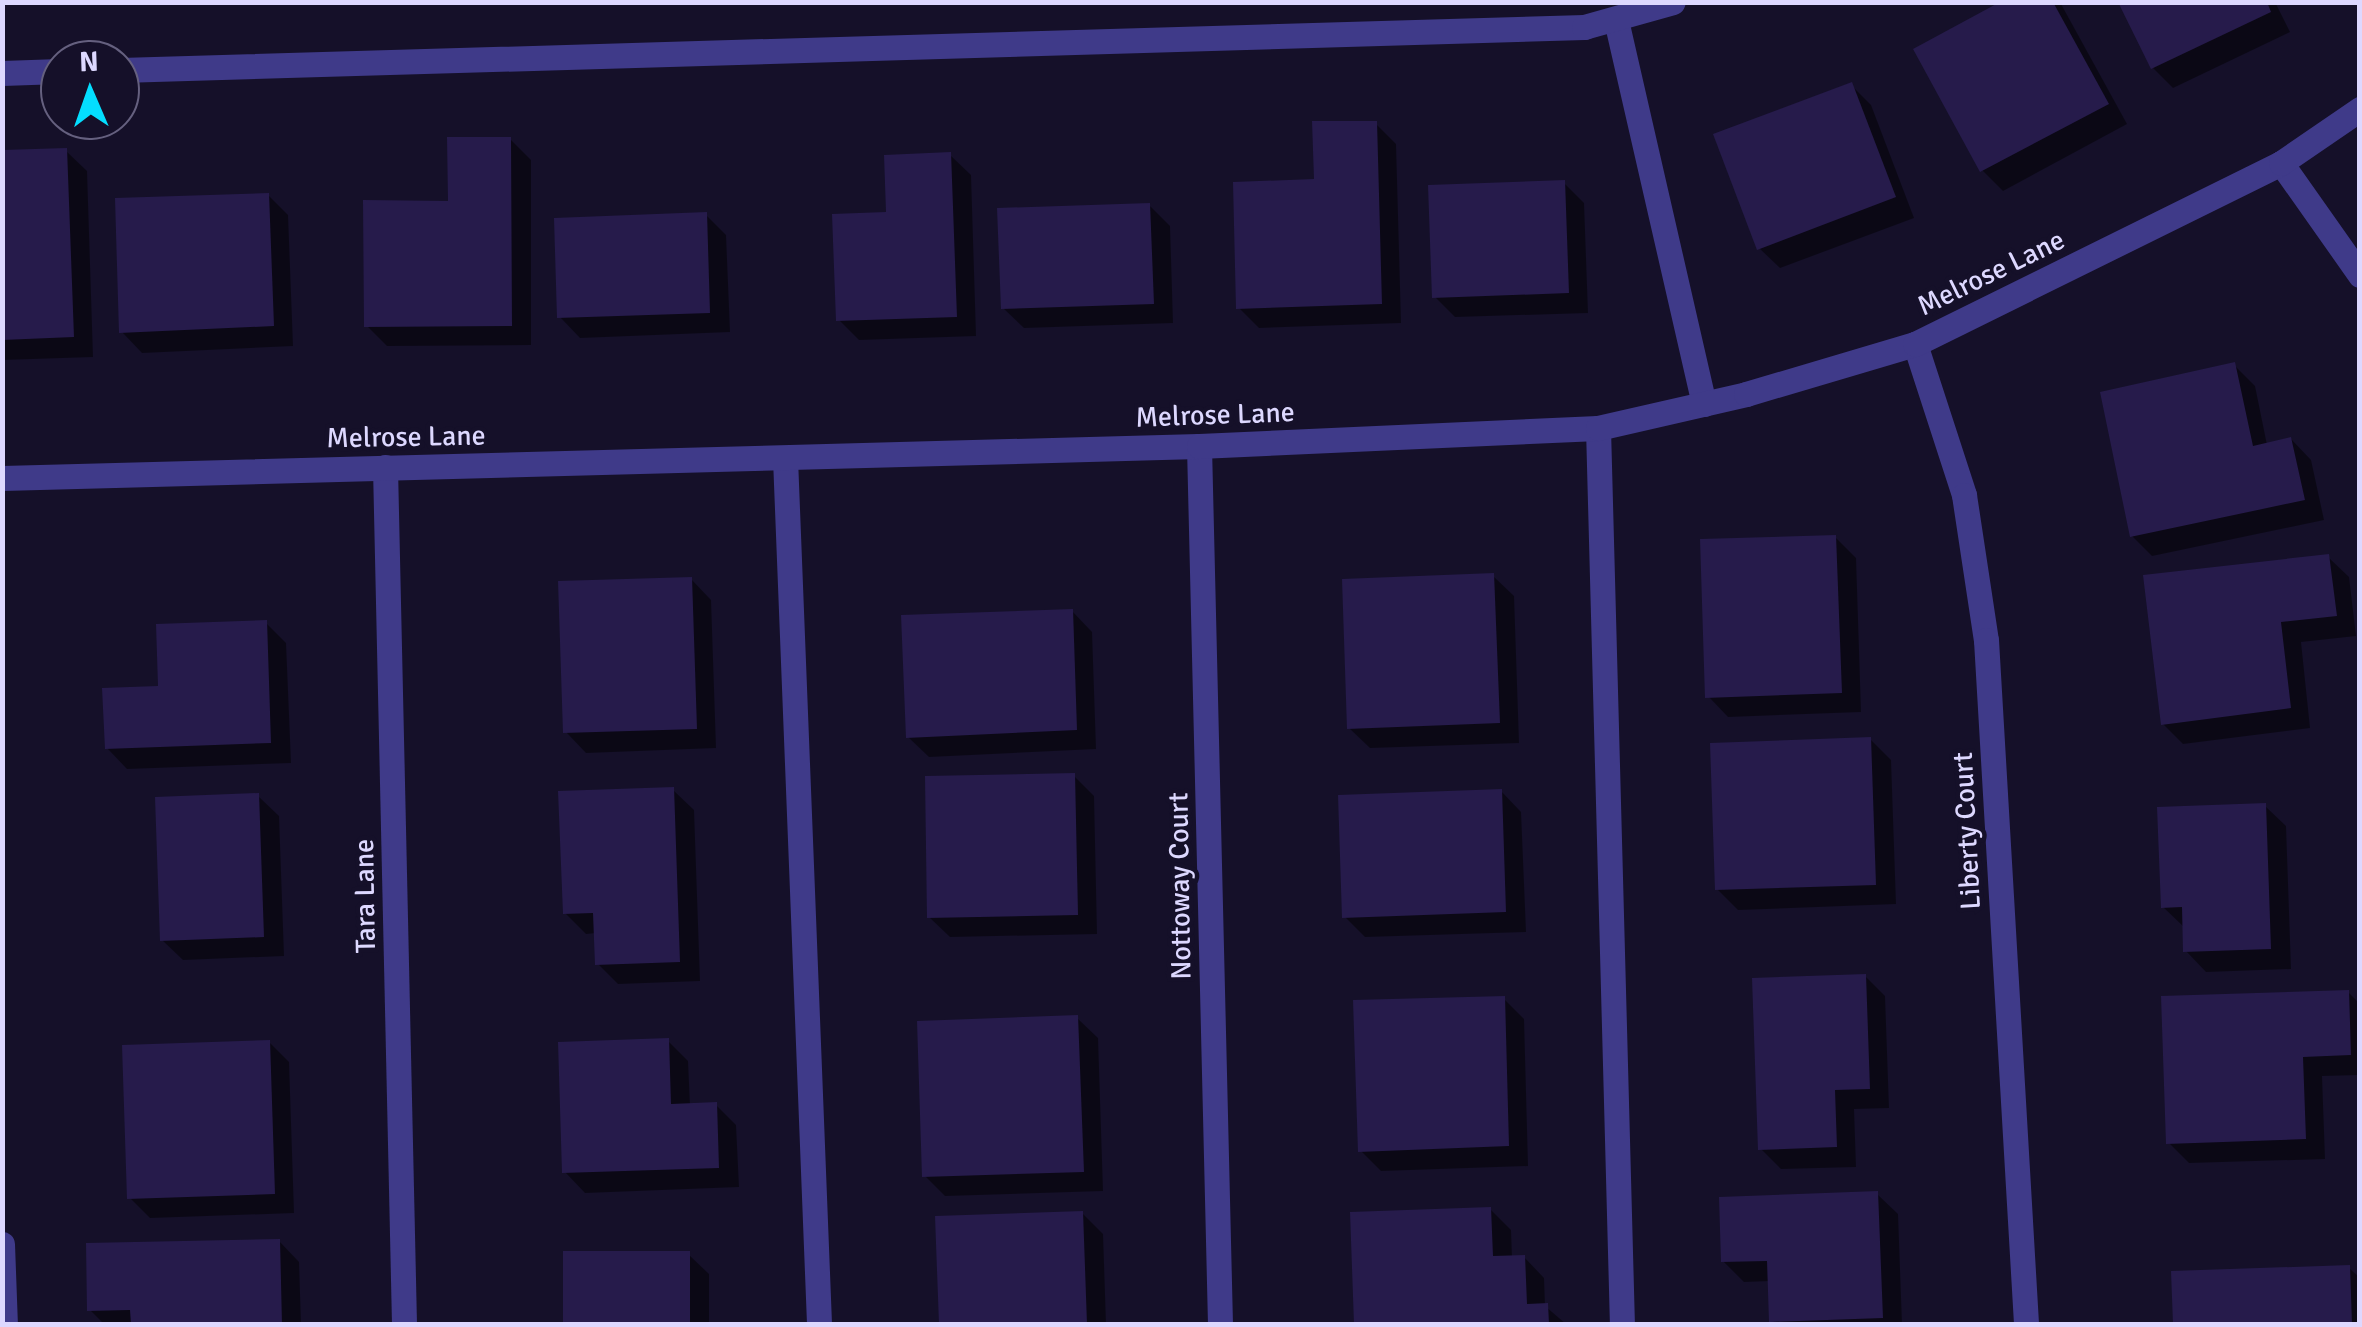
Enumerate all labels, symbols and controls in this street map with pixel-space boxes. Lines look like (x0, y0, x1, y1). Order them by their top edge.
north arrow (40, 40, 140, 140)
text: N (79, 45, 99, 79)
street label: Melrose Lane (1912, 223, 2070, 323)
street label: Melrose Lane (1135, 395, 1295, 435)
street label: Melrose Lane (326, 419, 486, 455)
street label: Liberty Court (1946, 751, 1988, 911)
street label: Nottoway Court (1162, 792, 1198, 980)
street label: Tara Lane (347, 839, 383, 953)

